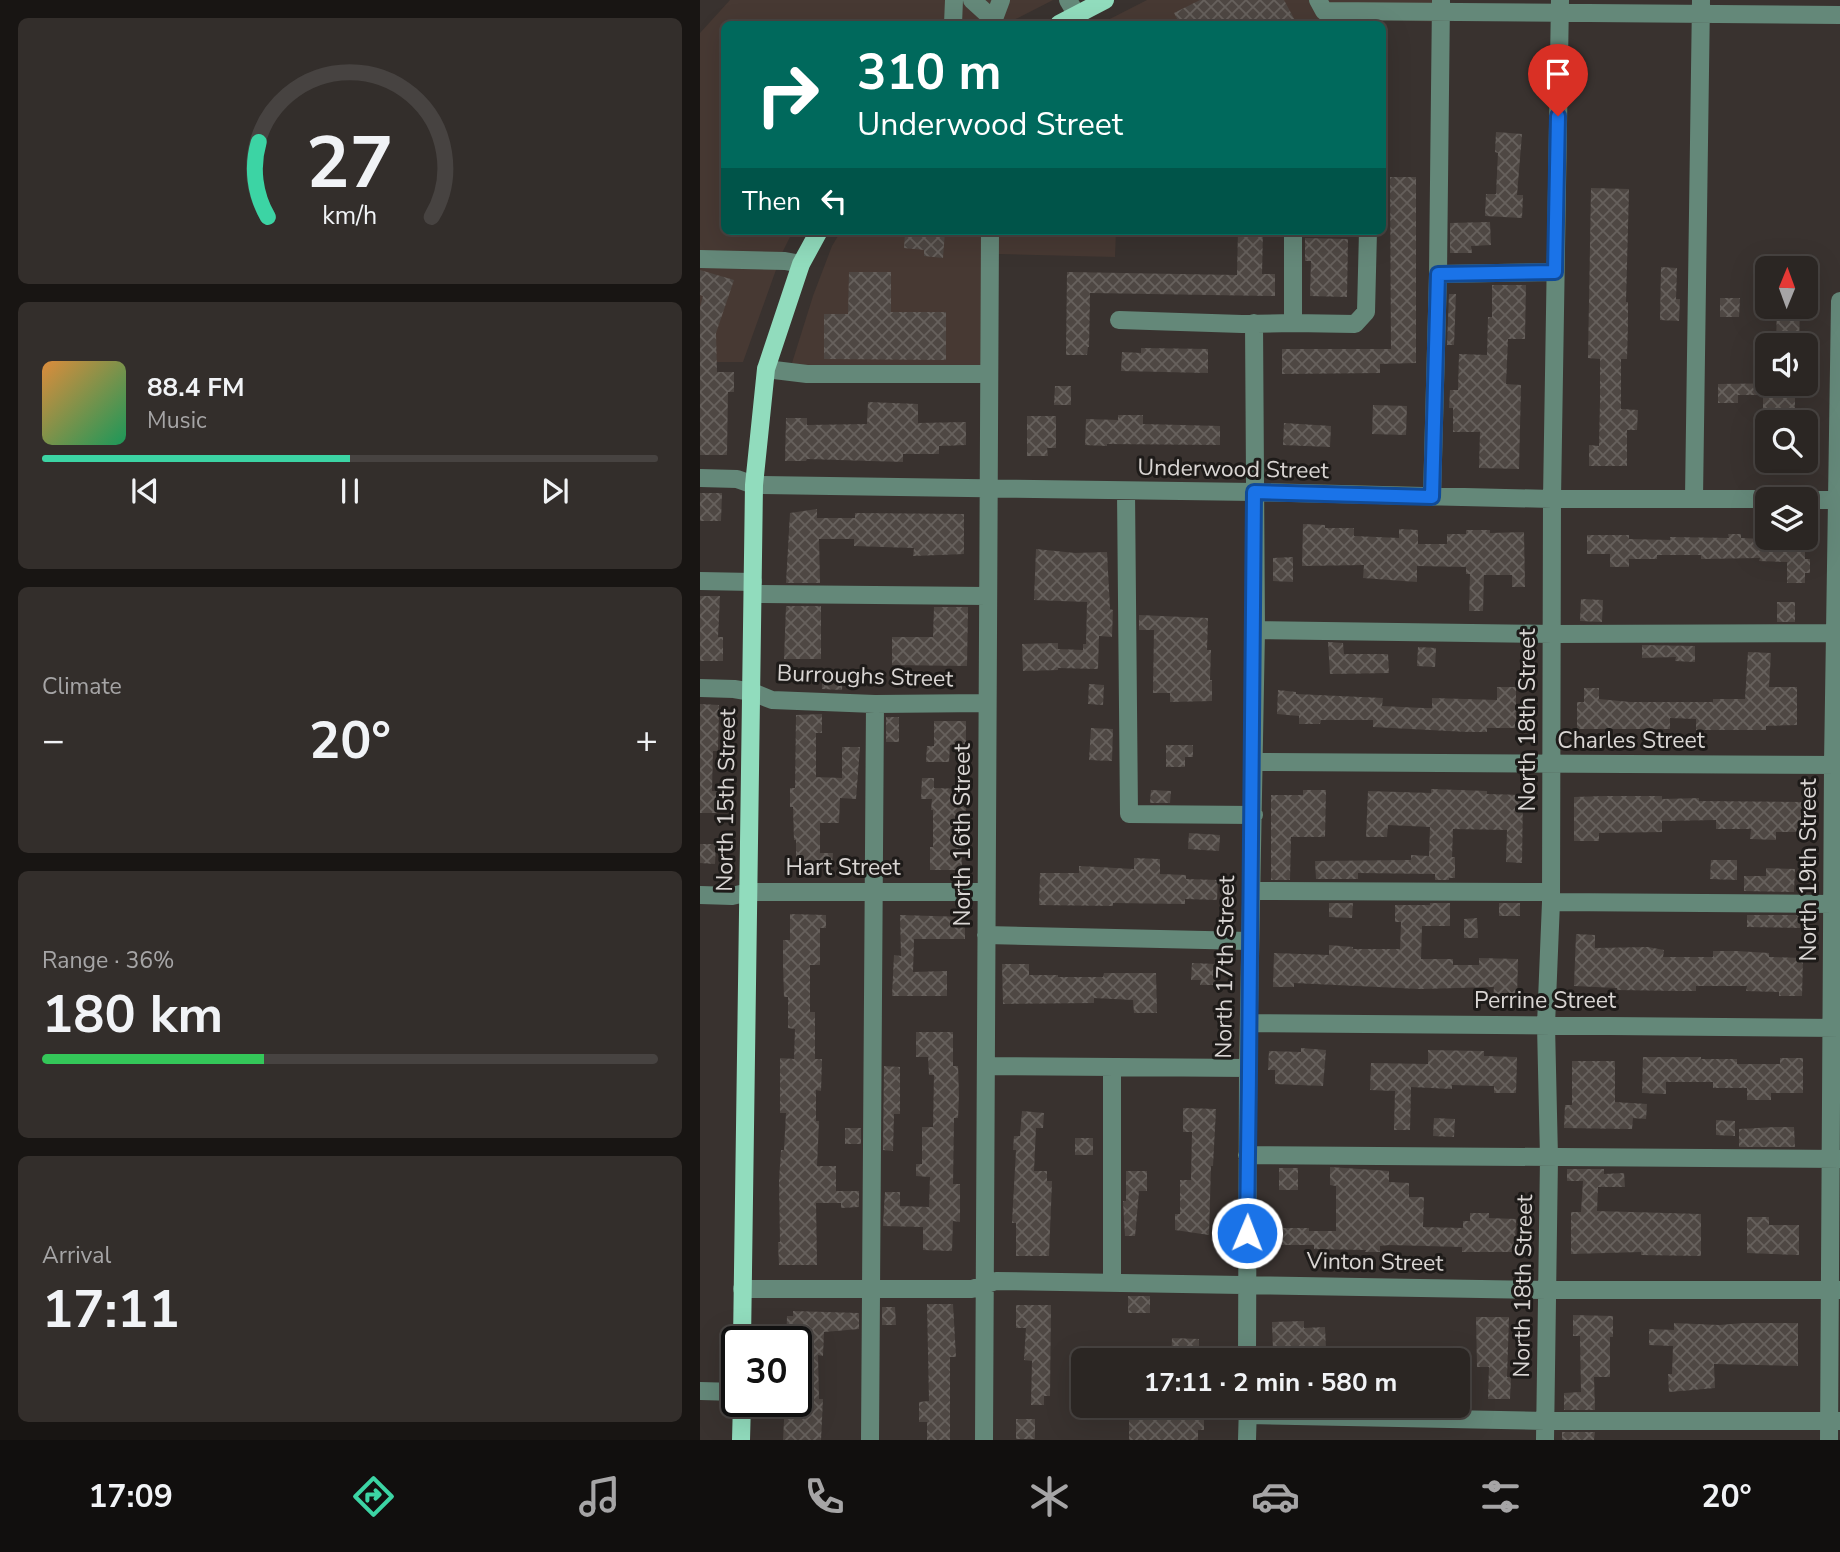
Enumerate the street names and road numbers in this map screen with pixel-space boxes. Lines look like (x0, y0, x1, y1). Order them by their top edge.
street label: Underwood Street (1137, 452, 1330, 486)
street label: North 18th Street (1512, 628, 1543, 812)
street label: Burroughs Street (776, 657, 955, 695)
street label: North 15th Street (709, 707, 743, 892)
street label: Charles Street (1557, 725, 1706, 756)
street label: North 16th Street (947, 743, 978, 927)
street label: North 19th Street (1793, 778, 1824, 962)
street label: Hart Street (785, 852, 902, 883)
street label: North 17th Street (1208, 874, 1242, 1059)
street label: Perrine Street (1474, 985, 1617, 1016)
street label: North 18th Street (1506, 1193, 1540, 1378)
street label: Vinton Street (1305, 1245, 1445, 1279)

